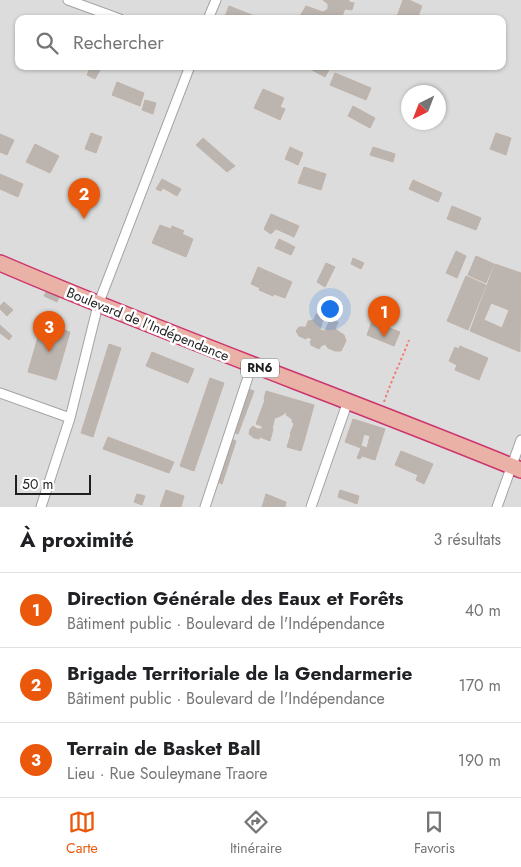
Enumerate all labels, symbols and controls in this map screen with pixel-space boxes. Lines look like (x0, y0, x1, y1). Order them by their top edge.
search box (15, 15, 506, 70)
icon: search (33, 29, 61, 57)
text: Rechercher (73, 29, 164, 56)
north arrow (401, 85, 446, 130)
pin: 2 (68, 178, 100, 219)
street label: Boulevard de l'Indépendance (64, 282, 232, 366)
your location (317, 296, 343, 322)
pin: 1 (368, 296, 400, 337)
pin: 3 (33, 311, 65, 352)
road number: RN6 (241, 358, 279, 378)
scale bar (15, 472, 91, 495)
text: 50 m (22, 474, 53, 494)
text: À proximité (20, 525, 134, 555)
text: 3 résultats (434, 528, 501, 551)
text: Direction Générale des Eaux et Forêts (67, 585, 403, 612)
text: 1 (32, 599, 40, 622)
text: 40 m (465, 599, 501, 622)
text: Bâtiment public · Boulevard de l'Indépendance (67, 612, 385, 635)
text: Brigade Territoriale de la Gendarmerie (67, 660, 412, 687)
text: 2 (31, 674, 41, 697)
text: 170 m (459, 674, 501, 697)
text: Bâtiment public · Boulevard de l'Indépendance (67, 687, 385, 710)
text: Terrain de Basket Ball (67, 735, 261, 762)
text: 3 (31, 749, 41, 772)
text: 190 m (458, 749, 501, 772)
text: Lieu · Rue Souleymane Traore (67, 762, 268, 785)
tab: Carte (66, 808, 98, 858)
tab: Itinéraire (230, 808, 282, 858)
tab: Favoris (414, 808, 455, 858)

